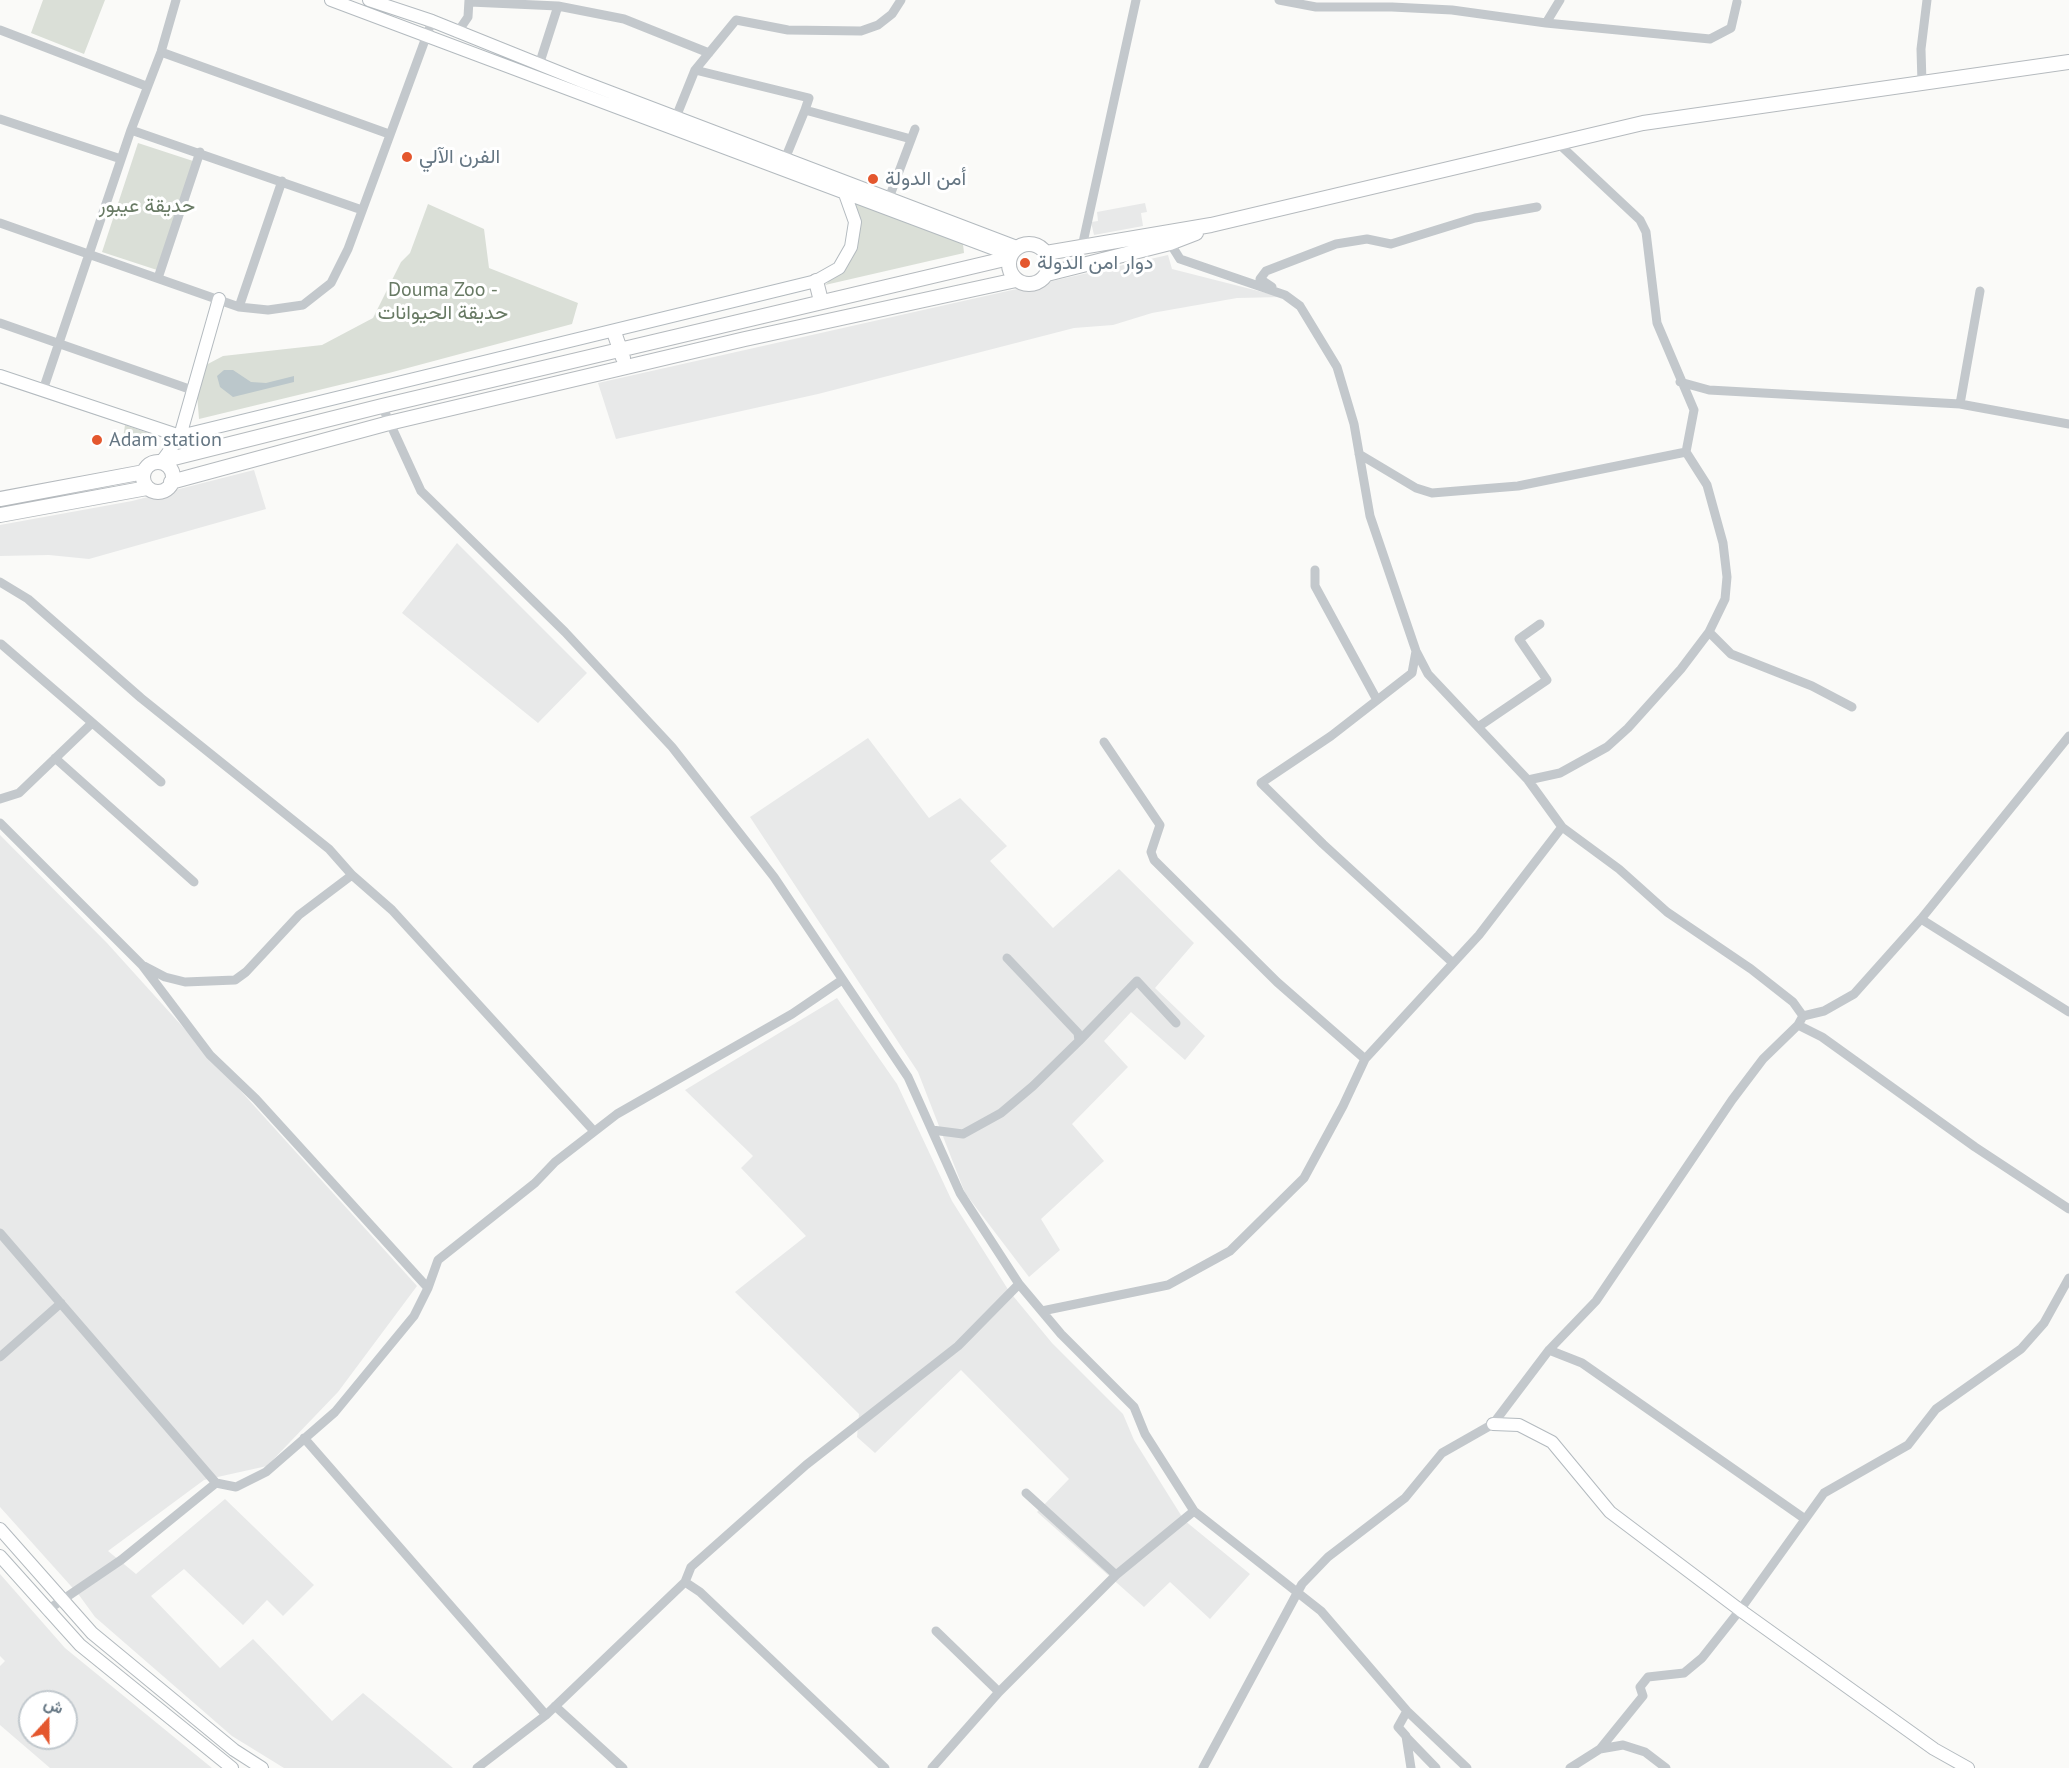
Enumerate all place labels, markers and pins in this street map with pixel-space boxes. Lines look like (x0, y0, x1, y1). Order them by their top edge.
place label: الفرن الآلي (419, 145, 500, 169)
marker: الفرن الآلي (400, 150, 414, 164)
place label: أمن الدولة (885, 167, 966, 191)
marker: أمن الدولة (866, 172, 880, 186)
place label: دوار امن الدولة (1037, 251, 1153, 275)
marker: دوار امن الدولة (1018, 256, 1032, 270)
place label: Adam station (109, 428, 222, 452)
marker: Adam station (90, 433, 104, 447)

